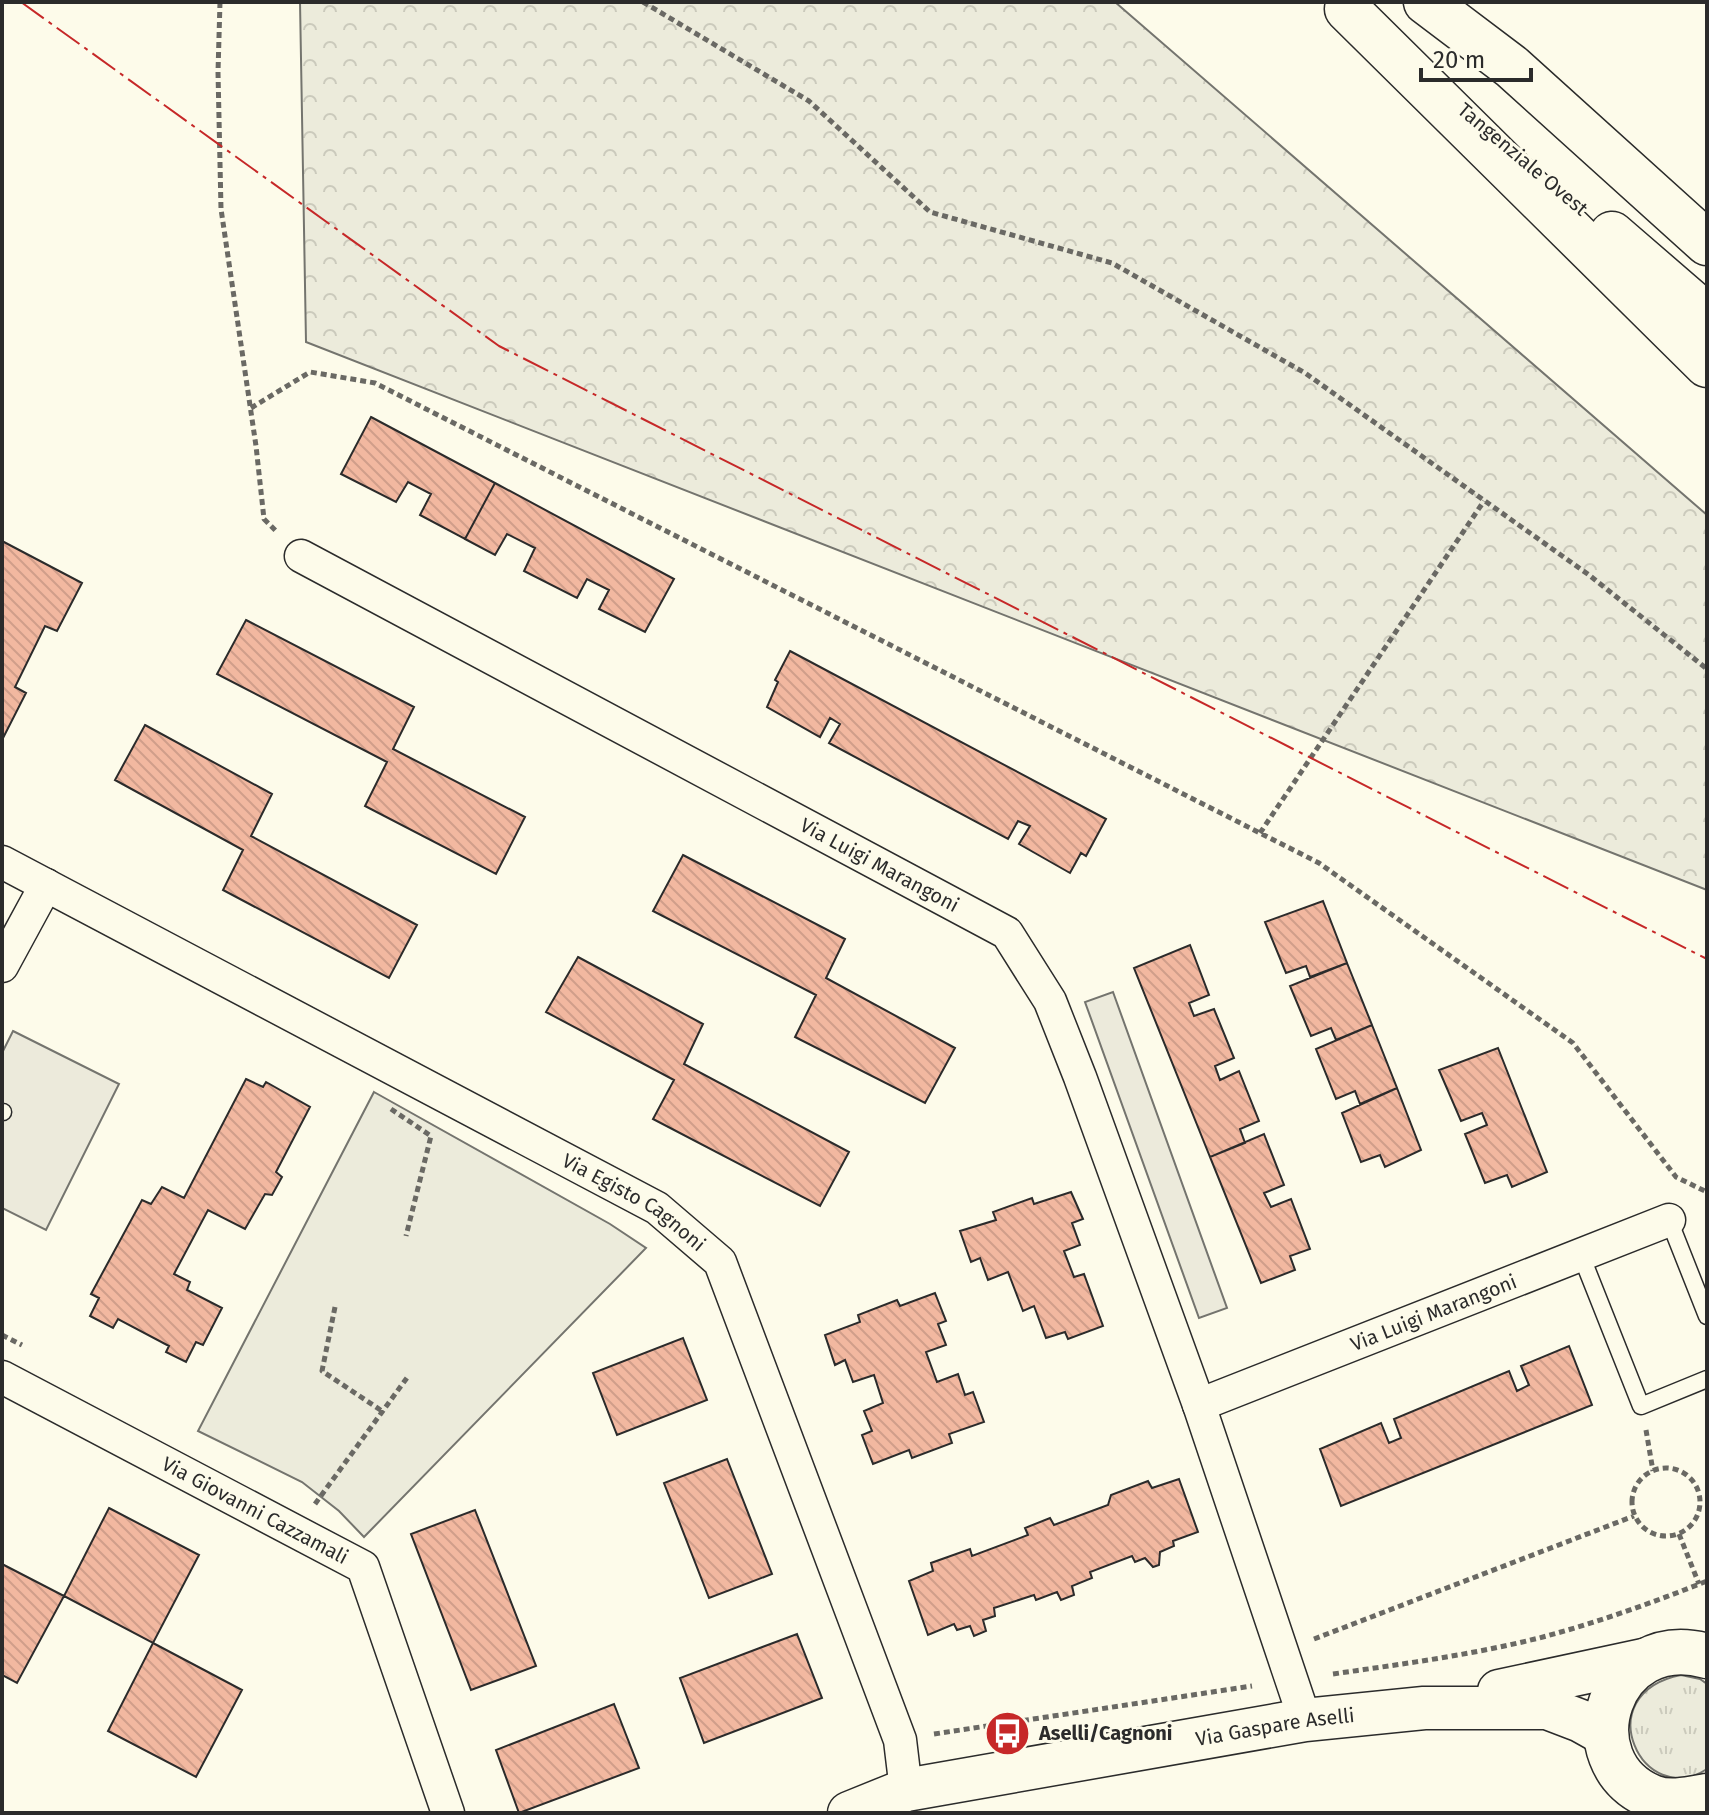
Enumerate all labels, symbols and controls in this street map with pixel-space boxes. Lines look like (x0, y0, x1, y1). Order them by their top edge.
scale bar (1421, 32, 1531, 82)
text: 20 m (1433, 46, 1485, 74)
street label: Tangenziale Ovest (1453, 98, 1594, 221)
street label: Via Luigi Marangoni (796, 813, 963, 917)
street label: Via Egisto Cagnoni (558, 1148, 710, 1256)
street label: Via Luigi Marangoni (1347, 1269, 1520, 1356)
street label: Via Giovanni Cazzamali (158, 1451, 352, 1569)
street label: Via Gaspare Aselli (1194, 1703, 1356, 1751)
bus stop icon: Aselli/Cagnoni (984, 1709, 1032, 1757)
place label: Aselli/Cagnoni (1038, 1721, 1173, 1745)

